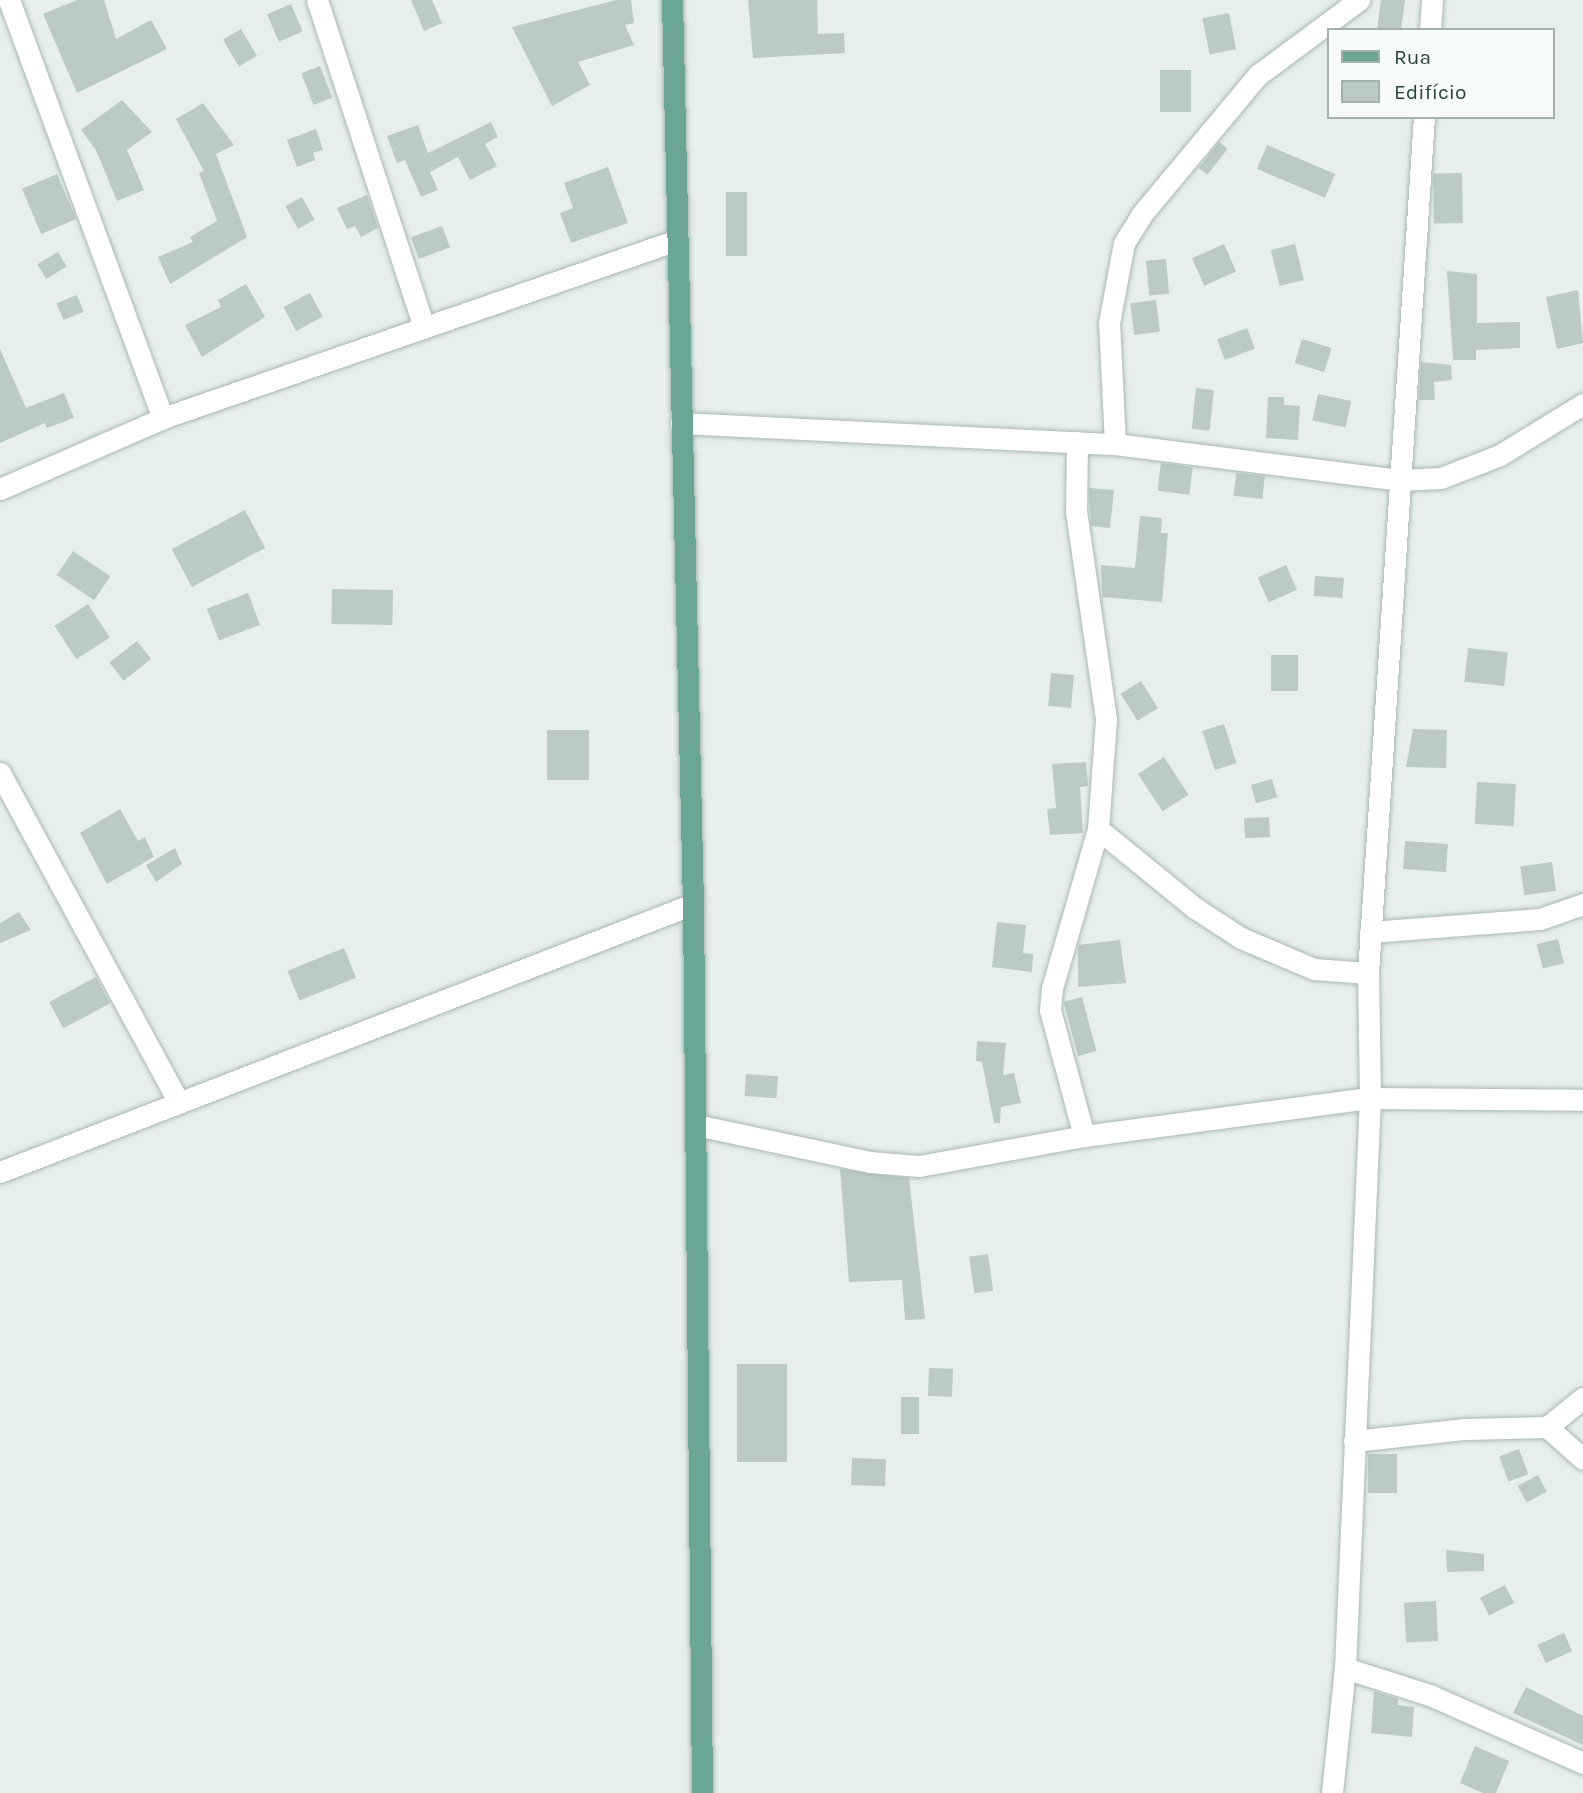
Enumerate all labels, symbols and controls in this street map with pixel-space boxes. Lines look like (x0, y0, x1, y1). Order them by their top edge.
legend (1328, 28, 1555, 119)
text: Rua (1394, 45, 1431, 69)
text: Edifício (1394, 80, 1467, 104)

